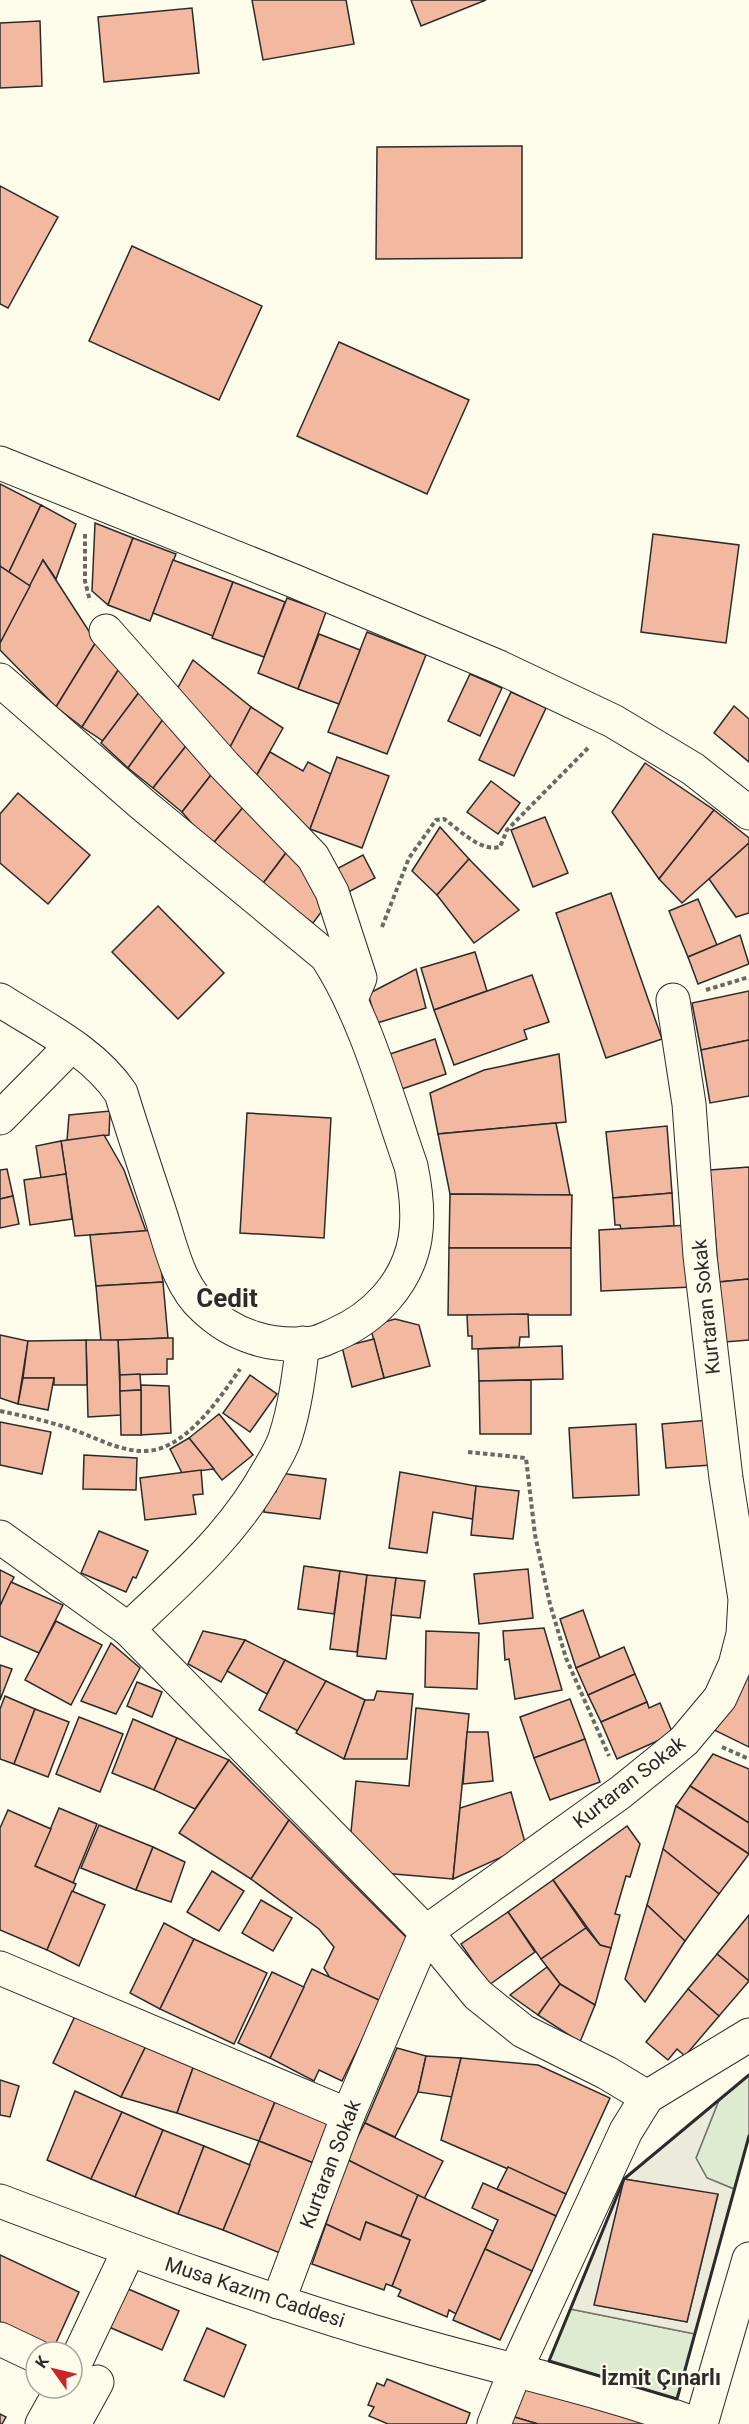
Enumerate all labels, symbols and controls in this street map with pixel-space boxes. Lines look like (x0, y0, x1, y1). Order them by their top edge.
street label: Kurtaran Sokak (687, 1237, 725, 1376)
district label: Cedit (196, 1283, 258, 1313)
street label: Kurtaran Sokak (568, 1730, 691, 1833)
street label: Kurtaran Sokak (294, 2096, 366, 2232)
street label: Musa Kazım Caddesi (162, 2252, 348, 2332)
north arrow (24, 2340, 84, 2400)
text: K (31, 2352, 53, 2371)
district label: İzmit Çınarlı (601, 2365, 721, 2390)

